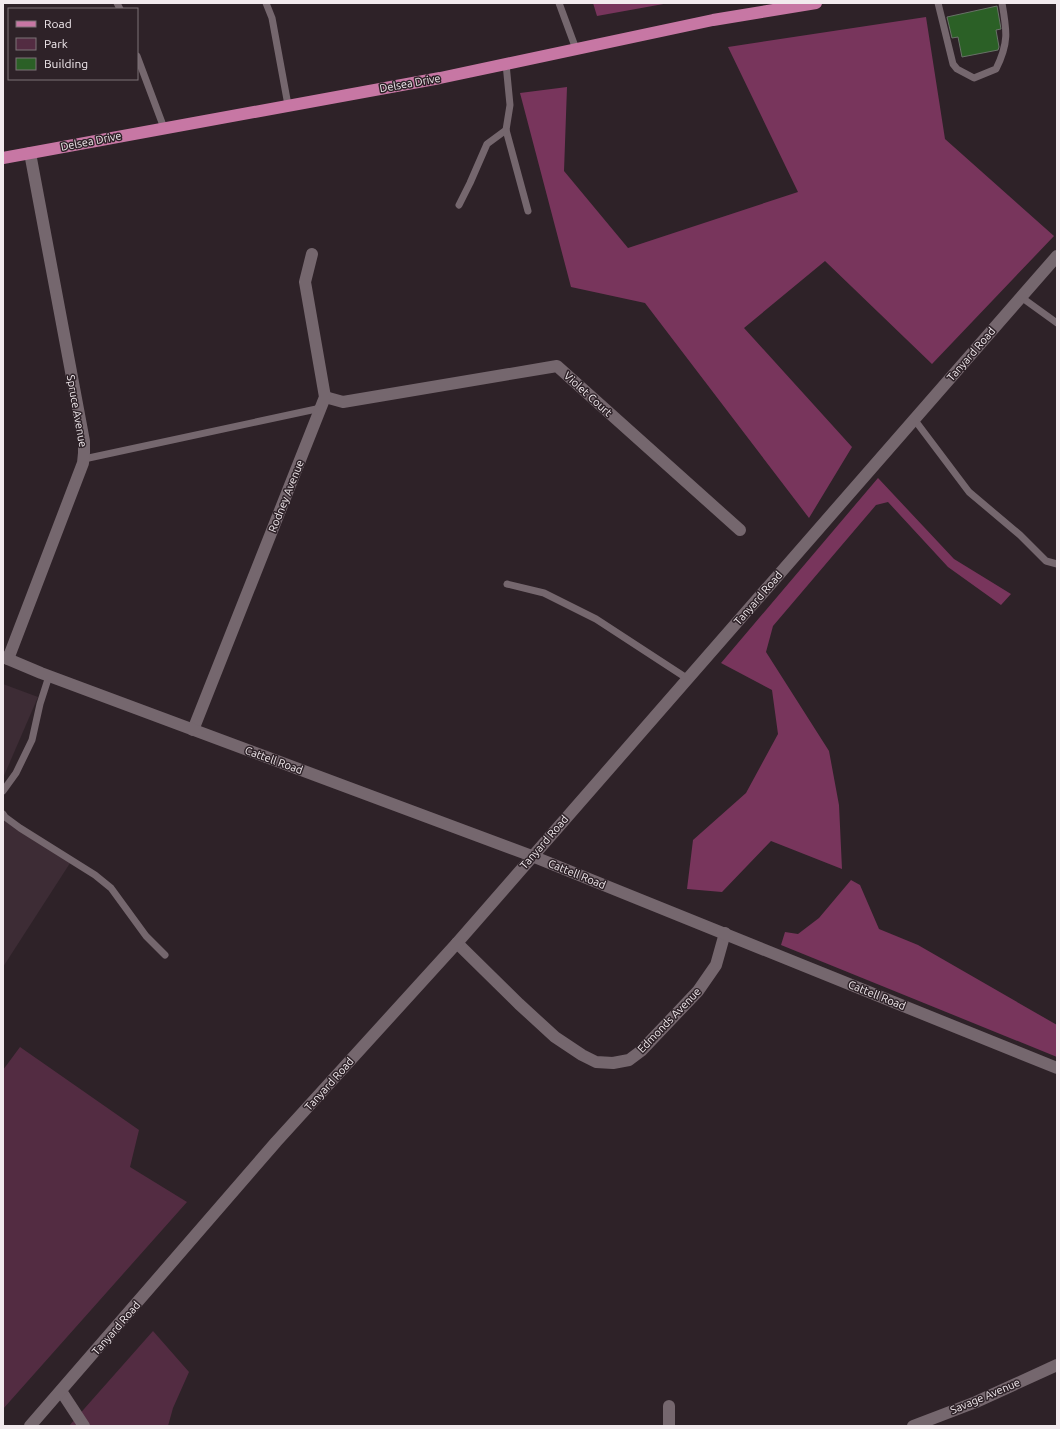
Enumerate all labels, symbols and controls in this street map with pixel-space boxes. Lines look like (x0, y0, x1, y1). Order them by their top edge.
legend (8, 8, 138, 80)
text: Road (44, 17, 72, 30)
text: Park (44, 37, 68, 50)
text: Building (44, 57, 88, 70)
street label: Delsea Drive (379, 72, 441, 94)
street label: Delsea Drive (60, 129, 122, 153)
street label: Tanyard Road (945, 325, 997, 383)
street label: Violet Court (562, 369, 615, 419)
street label: Spruce Avenue (65, 374, 89, 448)
street label: Rodney Avenue (266, 458, 306, 534)
street label: Tanyard Road (732, 569, 784, 627)
street label: Cattell Road (243, 744, 305, 776)
street label: Tanyard Road (518, 813, 570, 871)
street label: Cattell Road (547, 857, 607, 891)
street label: Cattell Road (847, 978, 907, 1012)
street label: Edmonds Avenue (635, 985, 703, 1055)
street label: Tanyard Road (302, 1055, 356, 1113)
street label: Tanyard Road (90, 1299, 142, 1357)
street label: Savage Avenue (948, 1376, 1022, 1416)

